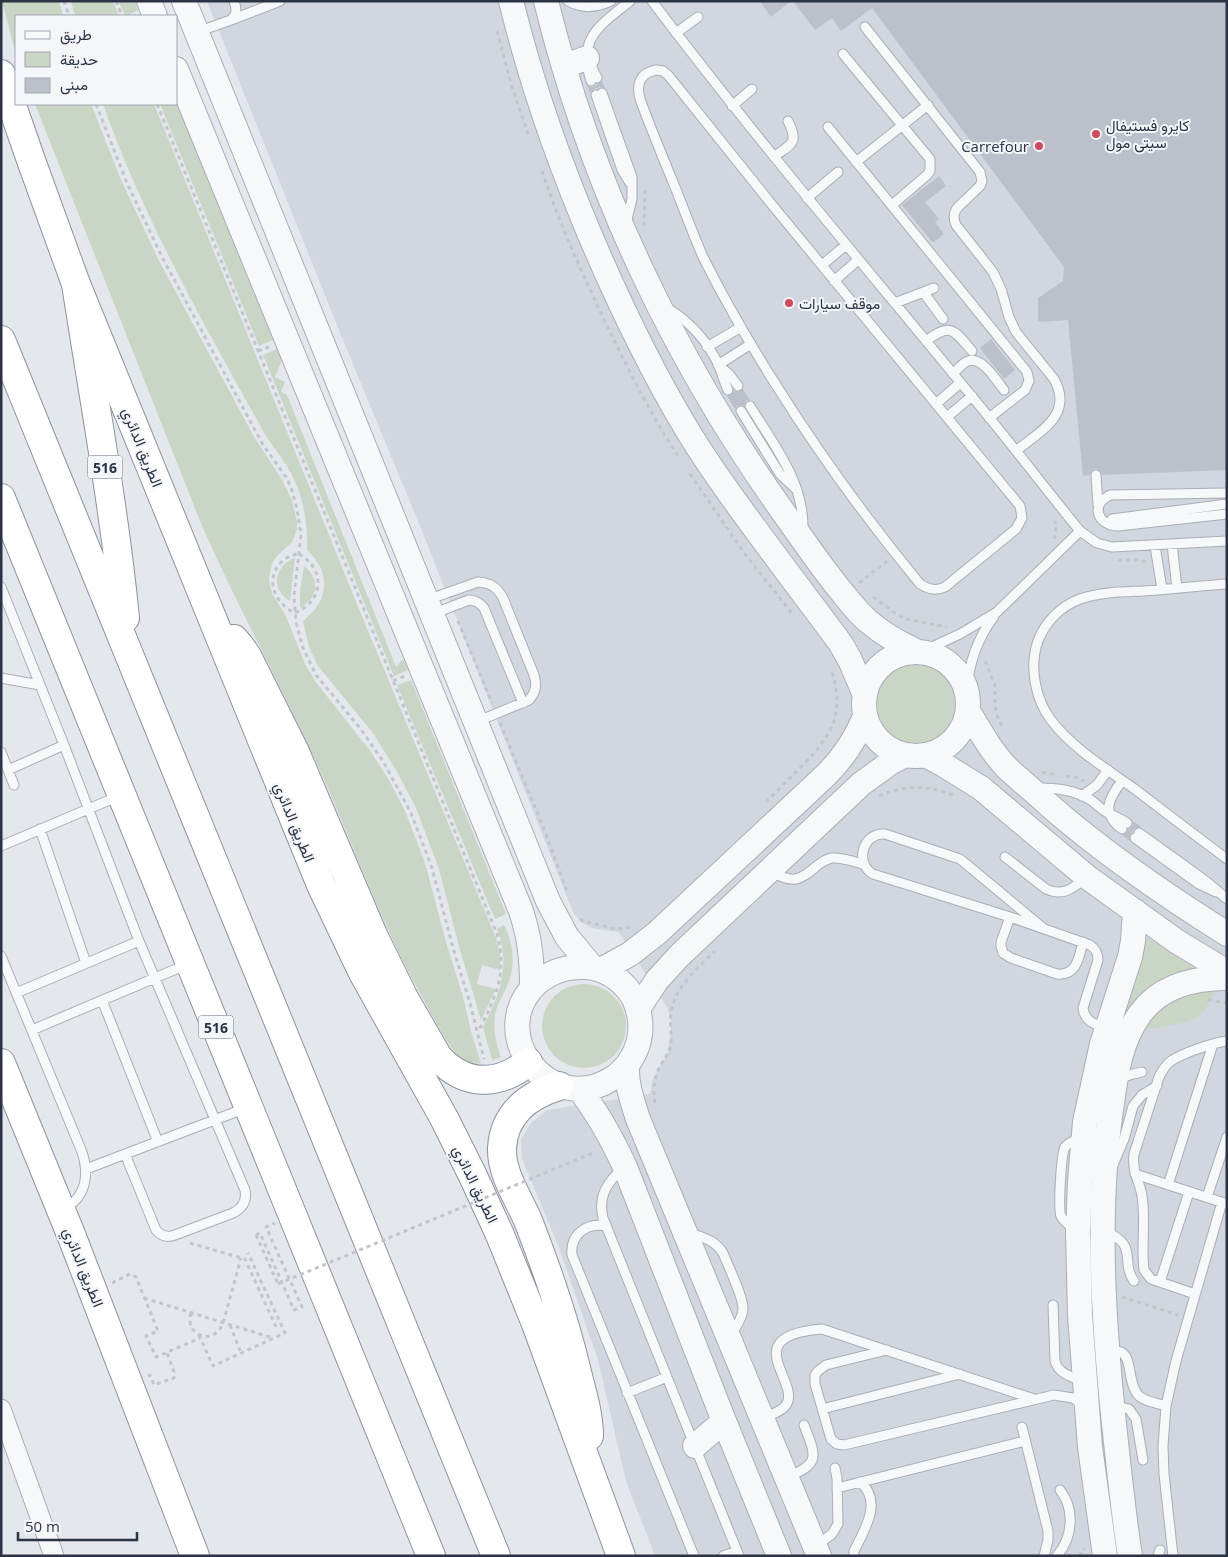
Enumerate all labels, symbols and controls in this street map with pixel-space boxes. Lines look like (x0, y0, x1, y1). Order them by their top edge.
legend (15, 15, 178, 105)
text: طريق (60, 24, 92, 45)
text: حديقة (60, 49, 98, 69)
text: مبنى (60, 74, 88, 95)
place label: كايرو فستيفال سيتى مول (1106, 115, 1190, 153)
marker: كايرو فستيفال سيتى مول (1090, 128, 1102, 140)
place label: Carrefour (961, 136, 1029, 156)
marker: Carrefour (1033, 140, 1045, 152)
place label: موقف سيارات (799, 293, 880, 313)
marker: موقف سيارات (783, 297, 795, 309)
street label: الطريق الدائري (114, 404, 168, 491)
road number: 516 (88, 456, 122, 478)
street label: الطريق الدائري (266, 779, 320, 866)
road number: 516 (198, 1016, 234, 1038)
street label: الطريق الدائري (445, 1142, 503, 1228)
street label: الطريق الدائري (55, 1224, 109, 1311)
scale bar (18, 1510, 136, 1542)
text: 50 m (25, 1516, 60, 1536)

